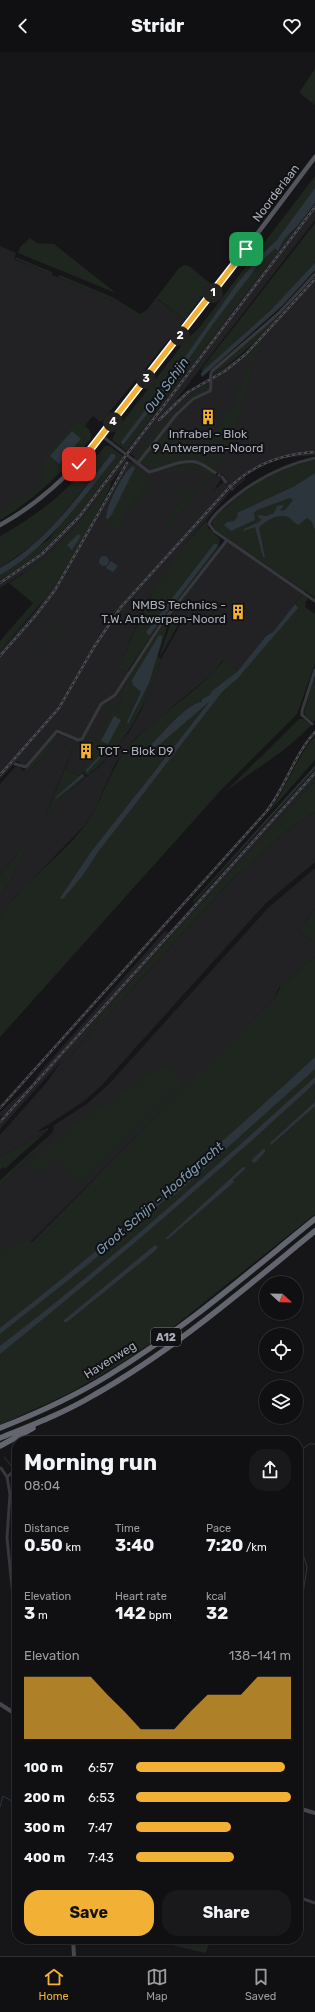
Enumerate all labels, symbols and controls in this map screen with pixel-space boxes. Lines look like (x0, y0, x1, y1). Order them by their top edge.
icon: back (12, 15, 34, 37)
text: Stridr (131, 15, 184, 37)
icon: heart (281, 15, 303, 37)
street label: Noorderlaan (250, 161, 302, 225)
pin (229, 232, 263, 266)
icon: arrive (235, 238, 257, 260)
pin: 1 (203, 283, 223, 303)
text: 1 (210, 286, 216, 299)
pin: 2 (170, 326, 190, 346)
text: 2 (176, 329, 184, 342)
water label: Oud Schijn (141, 354, 192, 416)
pin: 3 (136, 369, 156, 389)
text: 3 (142, 372, 150, 385)
building icon: Infrabel - Blok 9 Antwerpen-Noord (199, 408, 217, 426)
pin: 4 (103, 412, 123, 432)
text: 4 (109, 415, 117, 428)
place label: Infrabel - Blok 9 Antwerpen-Noord (153, 427, 263, 455)
pin (62, 447, 96, 481)
icon: check (68, 453, 90, 475)
place label: NMBS Technics - T.W. Antwerpen-Noord (101, 598, 226, 626)
building icon: NMBS Technics - T.W. Antwerpen-Noord (229, 603, 247, 621)
building icon: TCT - Blok D9 (77, 742, 95, 760)
place label: TCT - Blok D9 (98, 744, 173, 758)
water label: Groot Schijn - Hoofdgracht (93, 1138, 228, 1259)
north arrow (259, 1276, 303, 1320)
map controls (259, 1276, 303, 1424)
road number: A12 (151, 1328, 181, 1346)
button: locate (259, 1328, 303, 1372)
street label: Havenweg (81, 1338, 139, 1382)
button: layers (259, 1380, 303, 1424)
text: Morning run (24, 1449, 157, 1476)
button: share (249, 1449, 291, 1491)
text: 08:04 (24, 1478, 60, 1493)
text: Distance (24, 1522, 69, 1535)
text: Time (115, 1522, 140, 1535)
text: Pace (206, 1522, 231, 1535)
text: 0.50 (24, 1535, 63, 1555)
text: 3:40 (115, 1535, 154, 1555)
text: 7:20 (206, 1535, 243, 1555)
text: km (63, 1541, 81, 1554)
text: /km (243, 1541, 267, 1554)
text: Elevation (24, 1590, 71, 1603)
text: Heart rate (115, 1590, 167, 1603)
text: kcal (206, 1590, 226, 1603)
text: 3 (24, 1603, 35, 1623)
text: 142 (115, 1603, 146, 1623)
text: 32 (206, 1603, 228, 1623)
text: m (35, 1609, 48, 1622)
text: bpm (146, 1609, 172, 1622)
text: Elevation (24, 1648, 80, 1663)
text: 138–141 m (229, 1648, 291, 1663)
text: 100 m (24, 1760, 63, 1775)
text: 6:57 (88, 1760, 114, 1775)
text: 200 m (24, 1790, 65, 1805)
text: 6:53 (88, 1790, 115, 1805)
text: 300 m (24, 1820, 65, 1835)
text: 7:47 (88, 1820, 113, 1835)
text: 400 m (24, 1850, 65, 1865)
text: 7:43 (88, 1850, 114, 1865)
button: Save (24, 1890, 154, 1936)
button: Share (162, 1890, 291, 1936)
tab: Home (39, 1966, 69, 2003)
tab: Map (146, 1966, 168, 2003)
tab: Saved (245, 1966, 276, 2003)

